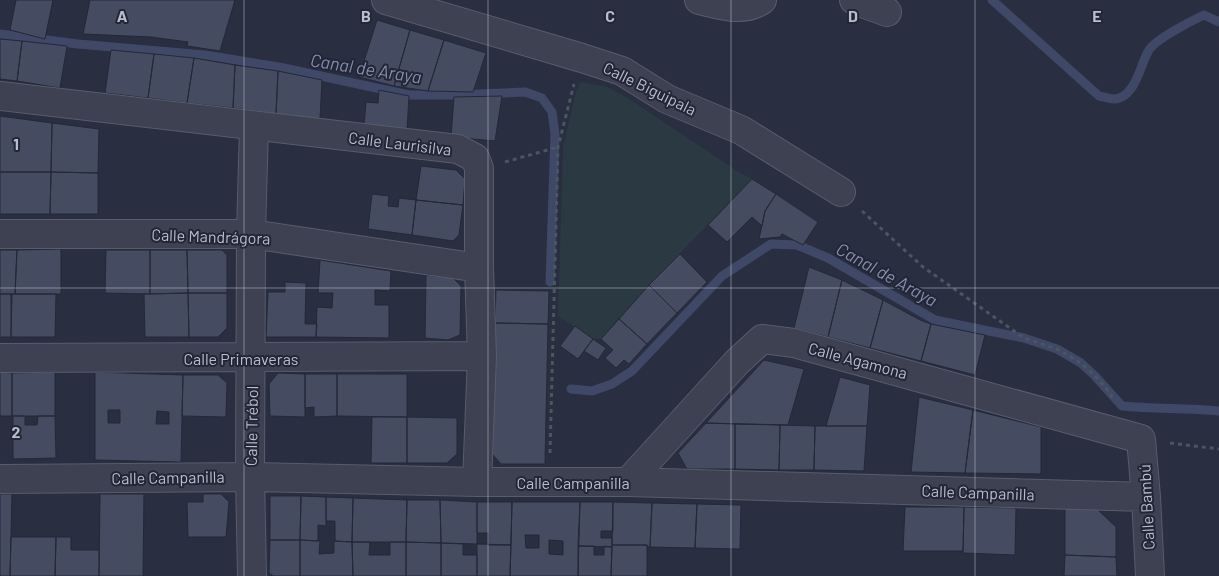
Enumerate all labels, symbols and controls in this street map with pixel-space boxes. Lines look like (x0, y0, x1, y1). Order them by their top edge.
text: A (117, 6, 128, 25)
text: B (361, 6, 371, 25)
text: C (605, 6, 615, 25)
text: D (848, 6, 858, 25)
text: E (1092, 6, 1102, 25)
water label: Canal de Araya (309, 48, 423, 88)
street label: Calle Biguipala (600, 57, 700, 119)
street label: Calle Laurisilva (347, 127, 453, 159)
text: 1 (13, 134, 19, 153)
street label: Calle Mandrágora (151, 224, 271, 248)
water label: Canal de Araya (833, 237, 941, 311)
street label: Calle Agamona (806, 338, 910, 382)
street label: Calle Primaveras (183, 349, 299, 368)
street label: Calle Trébol (241, 386, 261, 466)
text: 2 (12, 422, 21, 441)
street label: Calle Bambú (1134, 464, 1158, 550)
street label: Calle Campanilla (111, 467, 225, 487)
street label: Calle Campanilla (516, 473, 630, 492)
street label: Calle Campanilla (921, 481, 1035, 503)

